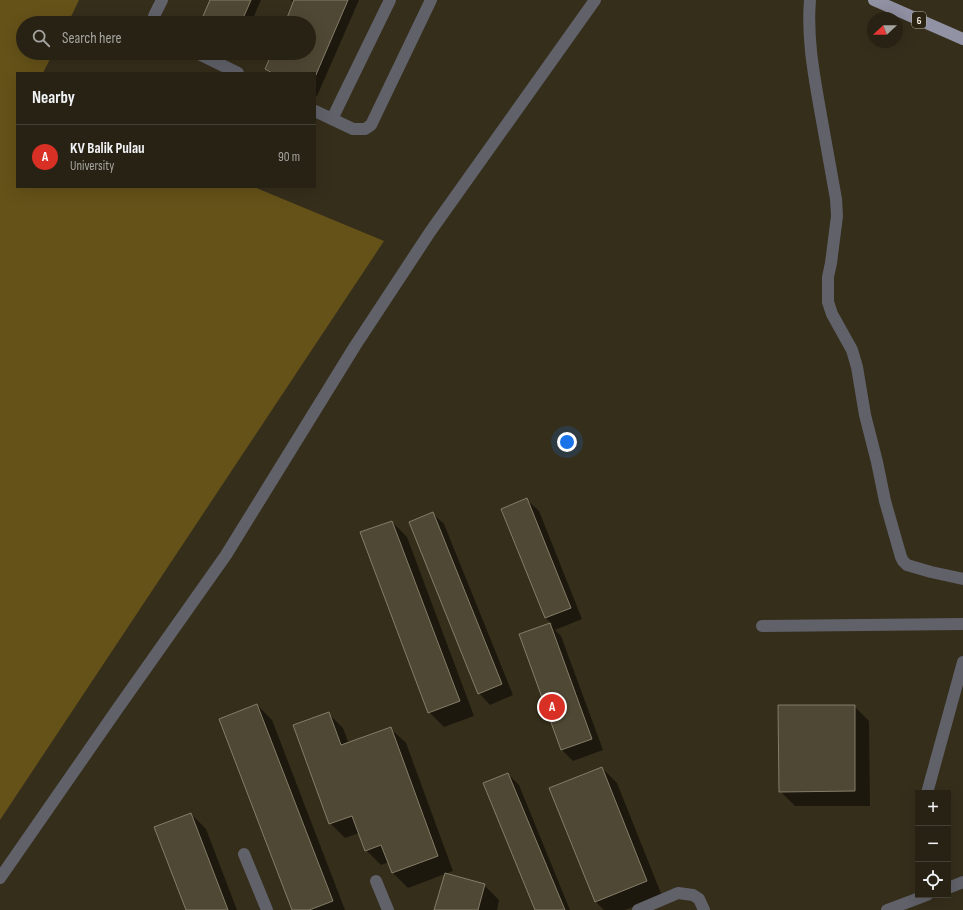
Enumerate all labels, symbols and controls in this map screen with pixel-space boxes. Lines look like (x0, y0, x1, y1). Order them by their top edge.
north arrow (867, 12, 903, 48)
road number: 6 (912, 12, 926, 28)
search box (16, 16, 316, 60)
icon: search (30, 27, 52, 49)
text: Search here (62, 29, 122, 48)
text: Nearby (32, 88, 75, 108)
text: KV Balik Pulau (70, 139, 145, 158)
text: A (42, 149, 48, 165)
text: 90 m (278, 149, 300, 165)
text: University (70, 158, 114, 174)
your location (557, 432, 577, 452)
pin: A (539, 692, 565, 722)
map controls (915, 790, 951, 898)
button: + (915, 790, 951, 826)
button: − (915, 826, 951, 862)
button: locate (915, 862, 951, 898)

